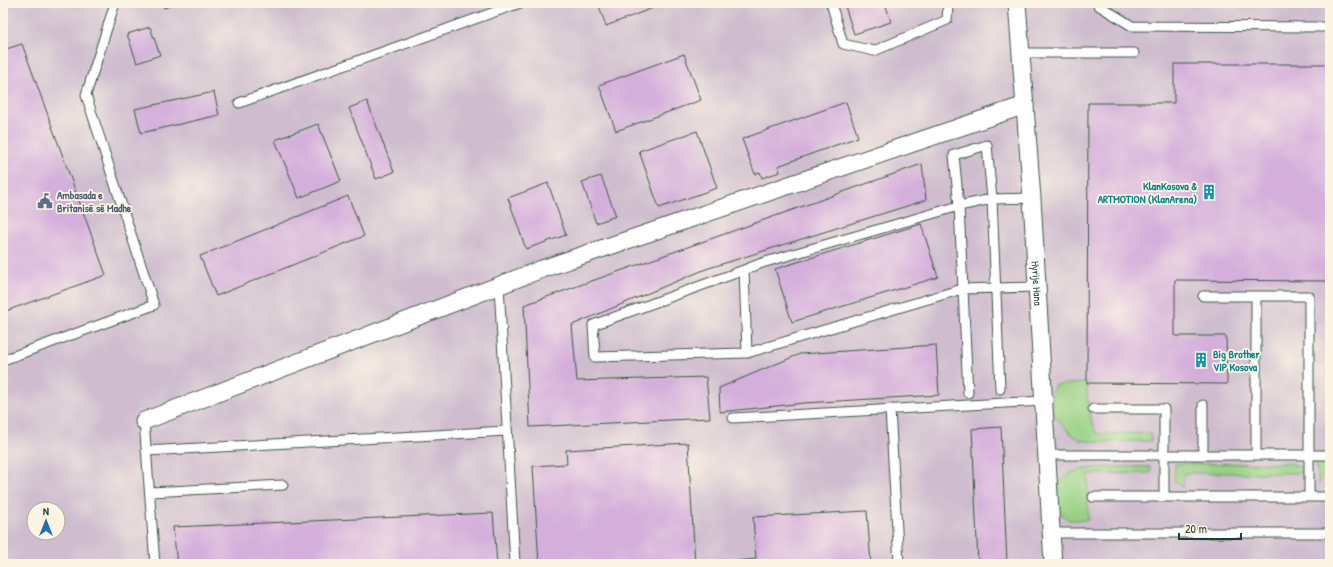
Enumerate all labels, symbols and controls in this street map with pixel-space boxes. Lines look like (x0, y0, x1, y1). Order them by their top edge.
place label: KlanKosova & ARTMOTION (KlanArena) (1098, 179, 1197, 206)
building icon: KlanKosova & ARTMOTION (KlanArena) (1200, 183, 1218, 201)
place label: Ambasada e Britanisë së Madhe (57, 188, 132, 215)
public building icon: Ambasada e Britanisë së Madhe (36, 192, 54, 210)
street label: Hyrije Hana (1029, 261, 1045, 307)
place label: Big Brother VIP Kosova (1213, 347, 1260, 374)
building icon: Big Brother VIP Kosova (1192, 351, 1210, 369)
north arrow (26, 501, 66, 541)
text: N (43, 504, 49, 518)
scale bar (1179, 515, 1241, 541)
text: 20 m (1185, 520, 1207, 537)

